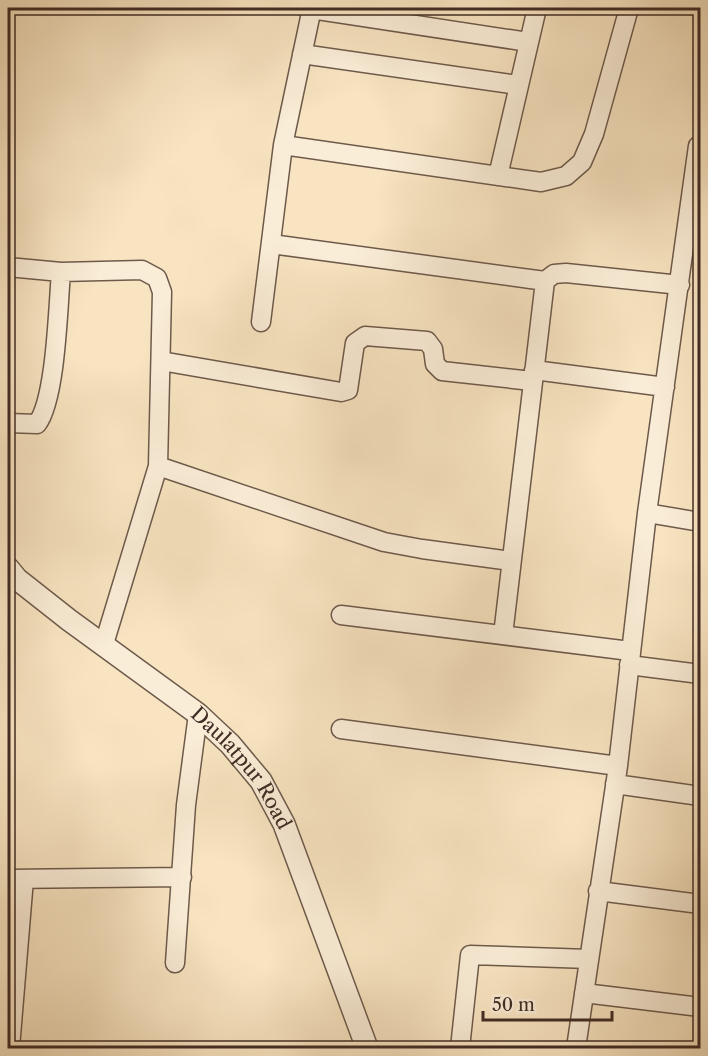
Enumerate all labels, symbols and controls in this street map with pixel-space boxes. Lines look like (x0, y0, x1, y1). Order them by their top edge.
street label: Daulatpur Road (186, 702, 297, 833)
scale bar (483, 984, 612, 1022)
text: 50 m (492, 994, 535, 1016)

